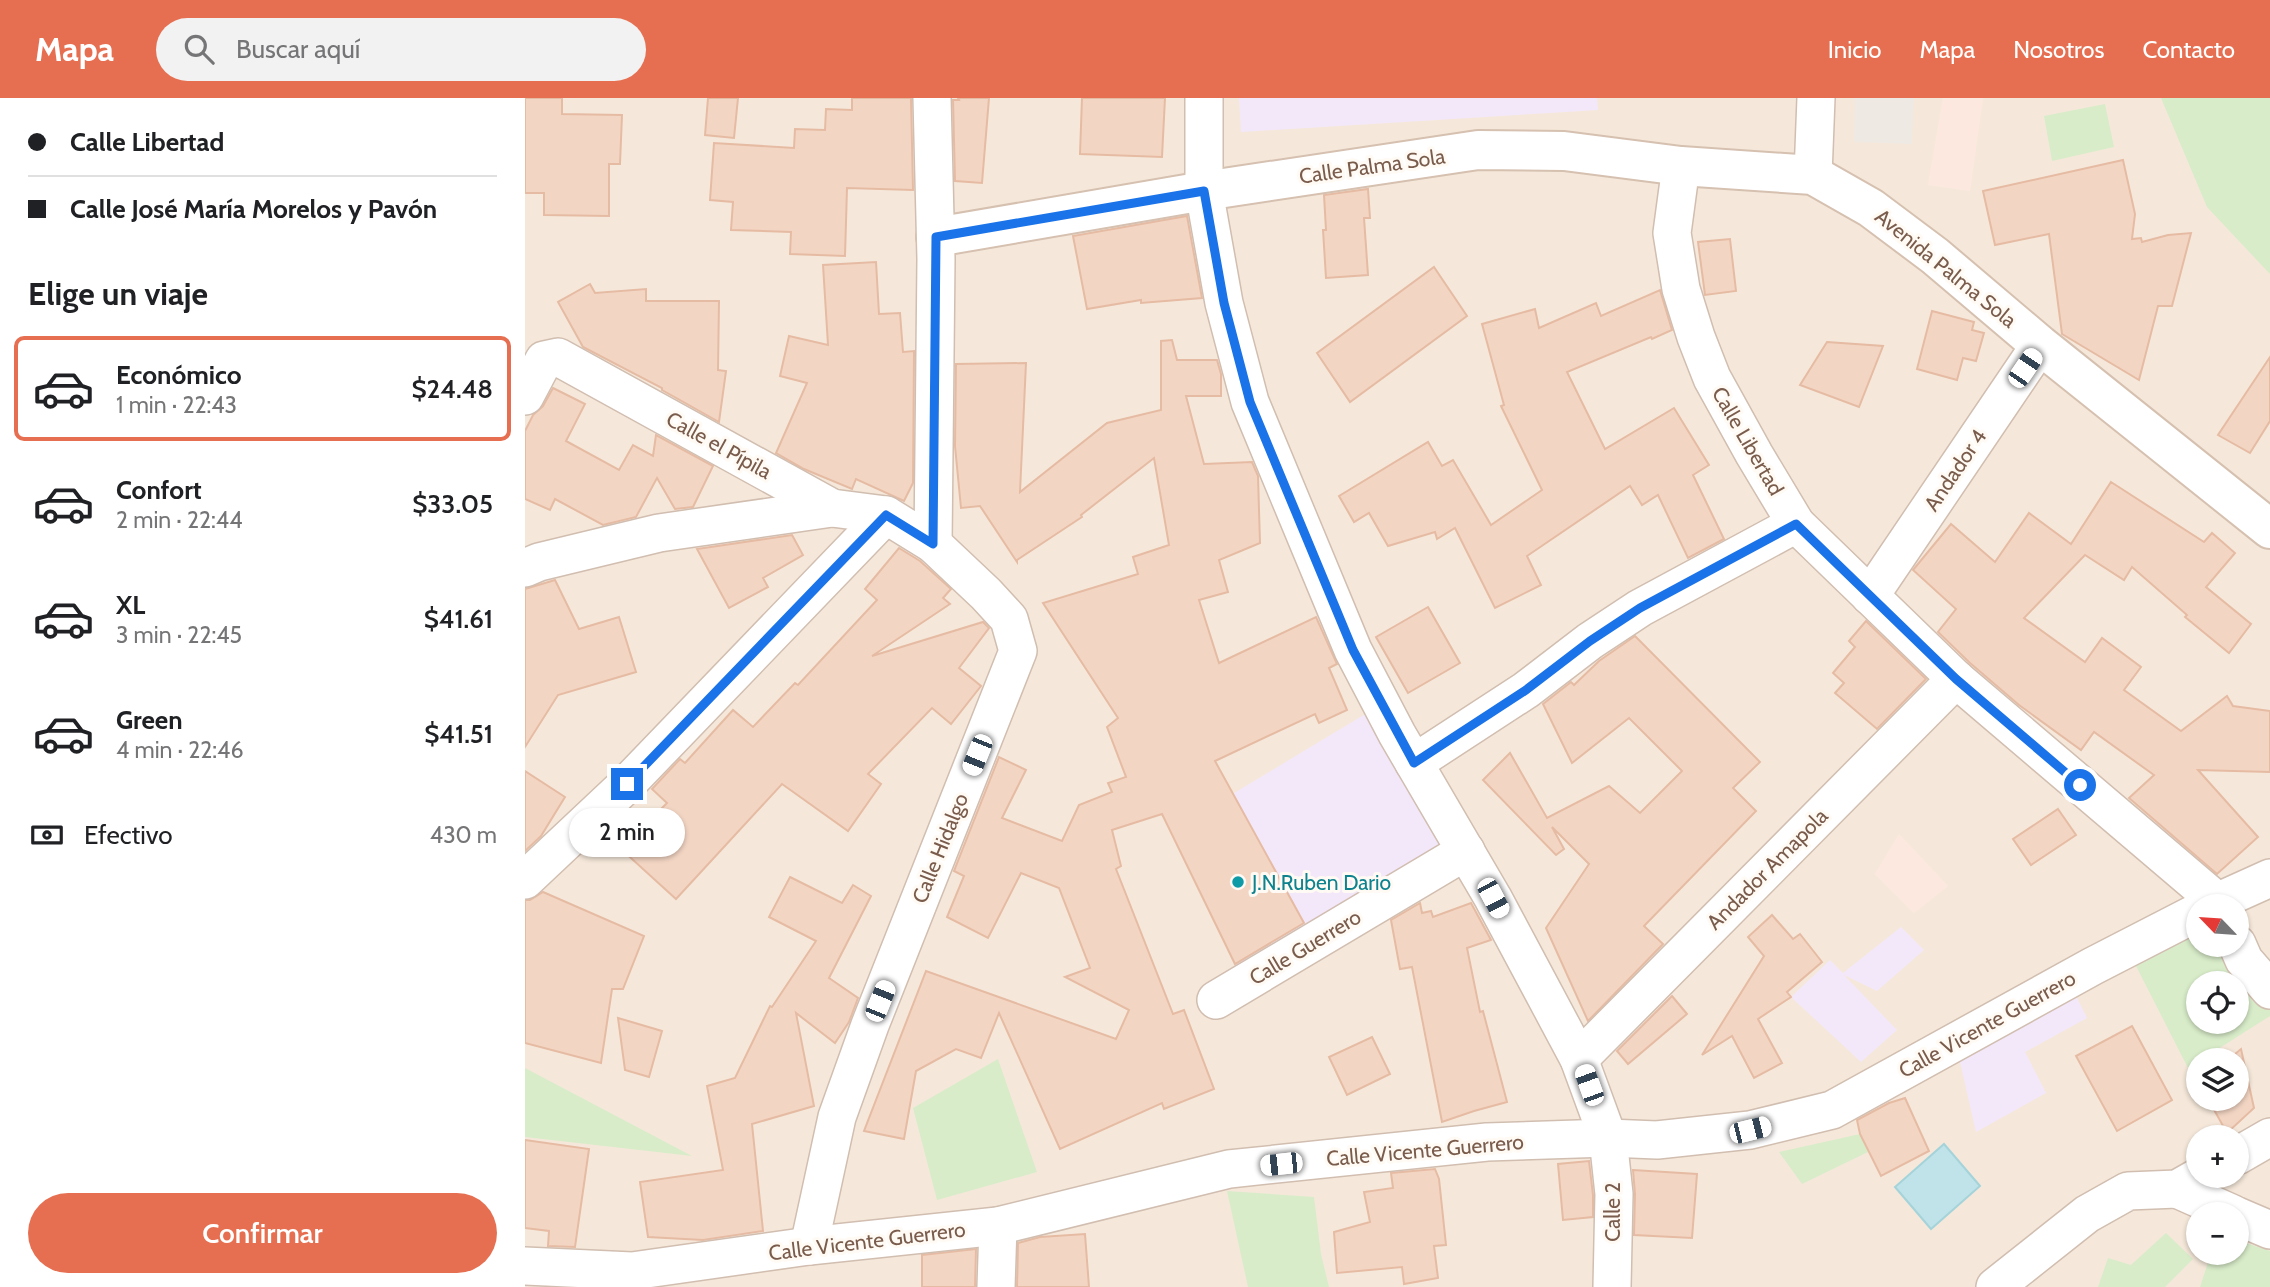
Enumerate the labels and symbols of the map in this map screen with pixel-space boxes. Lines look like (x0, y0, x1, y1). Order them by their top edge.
street label: Calle Palma Sola (1297, 143, 1447, 189)
street label: Avenida Palma Sola (1870, 203, 2022, 333)
car (2005, 345, 2046, 391)
street label: Calle Libertad (1707, 382, 1789, 500)
street label: Calle el Pípila (662, 406, 776, 484)
street label: Andador 4 (1919, 424, 1991, 516)
car (960, 732, 995, 778)
route end (611, 768, 643, 800)
route start (2064, 769, 2096, 801)
street label: Calle Hidalgo (907, 789, 973, 907)
street label: Andador Amapola (1701, 803, 1833, 935)
callout: 2 min (569, 808, 685, 858)
place label: J.N.Ruben Dario (1251, 870, 1391, 895)
marker: J.N.Ruben Dario (1230, 874, 1246, 890)
car (1474, 875, 1513, 921)
north arrow (2186, 894, 2249, 957)
street label: Calle Guerrero (1245, 904, 1365, 990)
street label: Calle Vicente Guerrero (1894, 965, 2080, 1083)
car (863, 978, 898, 1024)
car (1572, 1062, 1607, 1108)
car (1728, 1115, 1773, 1145)
street label: Calle Vicente Guerrero (1325, 1129, 1525, 1171)
car (1260, 1151, 1303, 1177)
street label: Calle 2 (1600, 1182, 1625, 1242)
street label: Calle Vicente Guerrero (767, 1217, 967, 1265)

